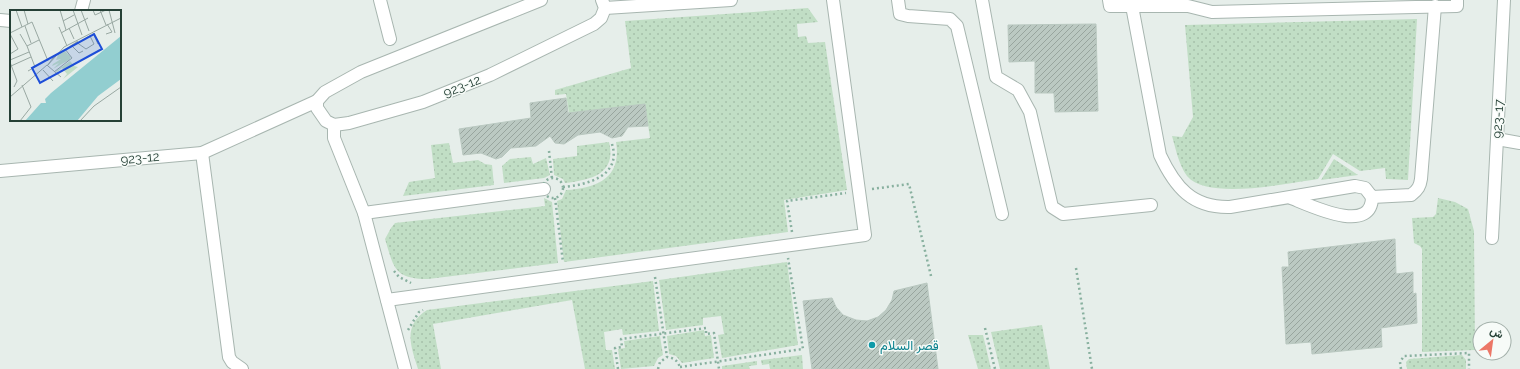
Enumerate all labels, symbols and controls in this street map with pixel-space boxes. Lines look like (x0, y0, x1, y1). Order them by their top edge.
inset map (10, 10, 121, 121)
street label: 923-12 (441, 72, 483, 100)
street label: 923-17 (1489, 99, 1507, 139)
street label: 923-12 (120, 149, 160, 167)
north arrow (1472, 321, 1512, 361)
text: ش (1488, 324, 1506, 342)
place label: قصر السلام (880, 338, 939, 354)
marker: قصر السلام (867, 340, 877, 350)

